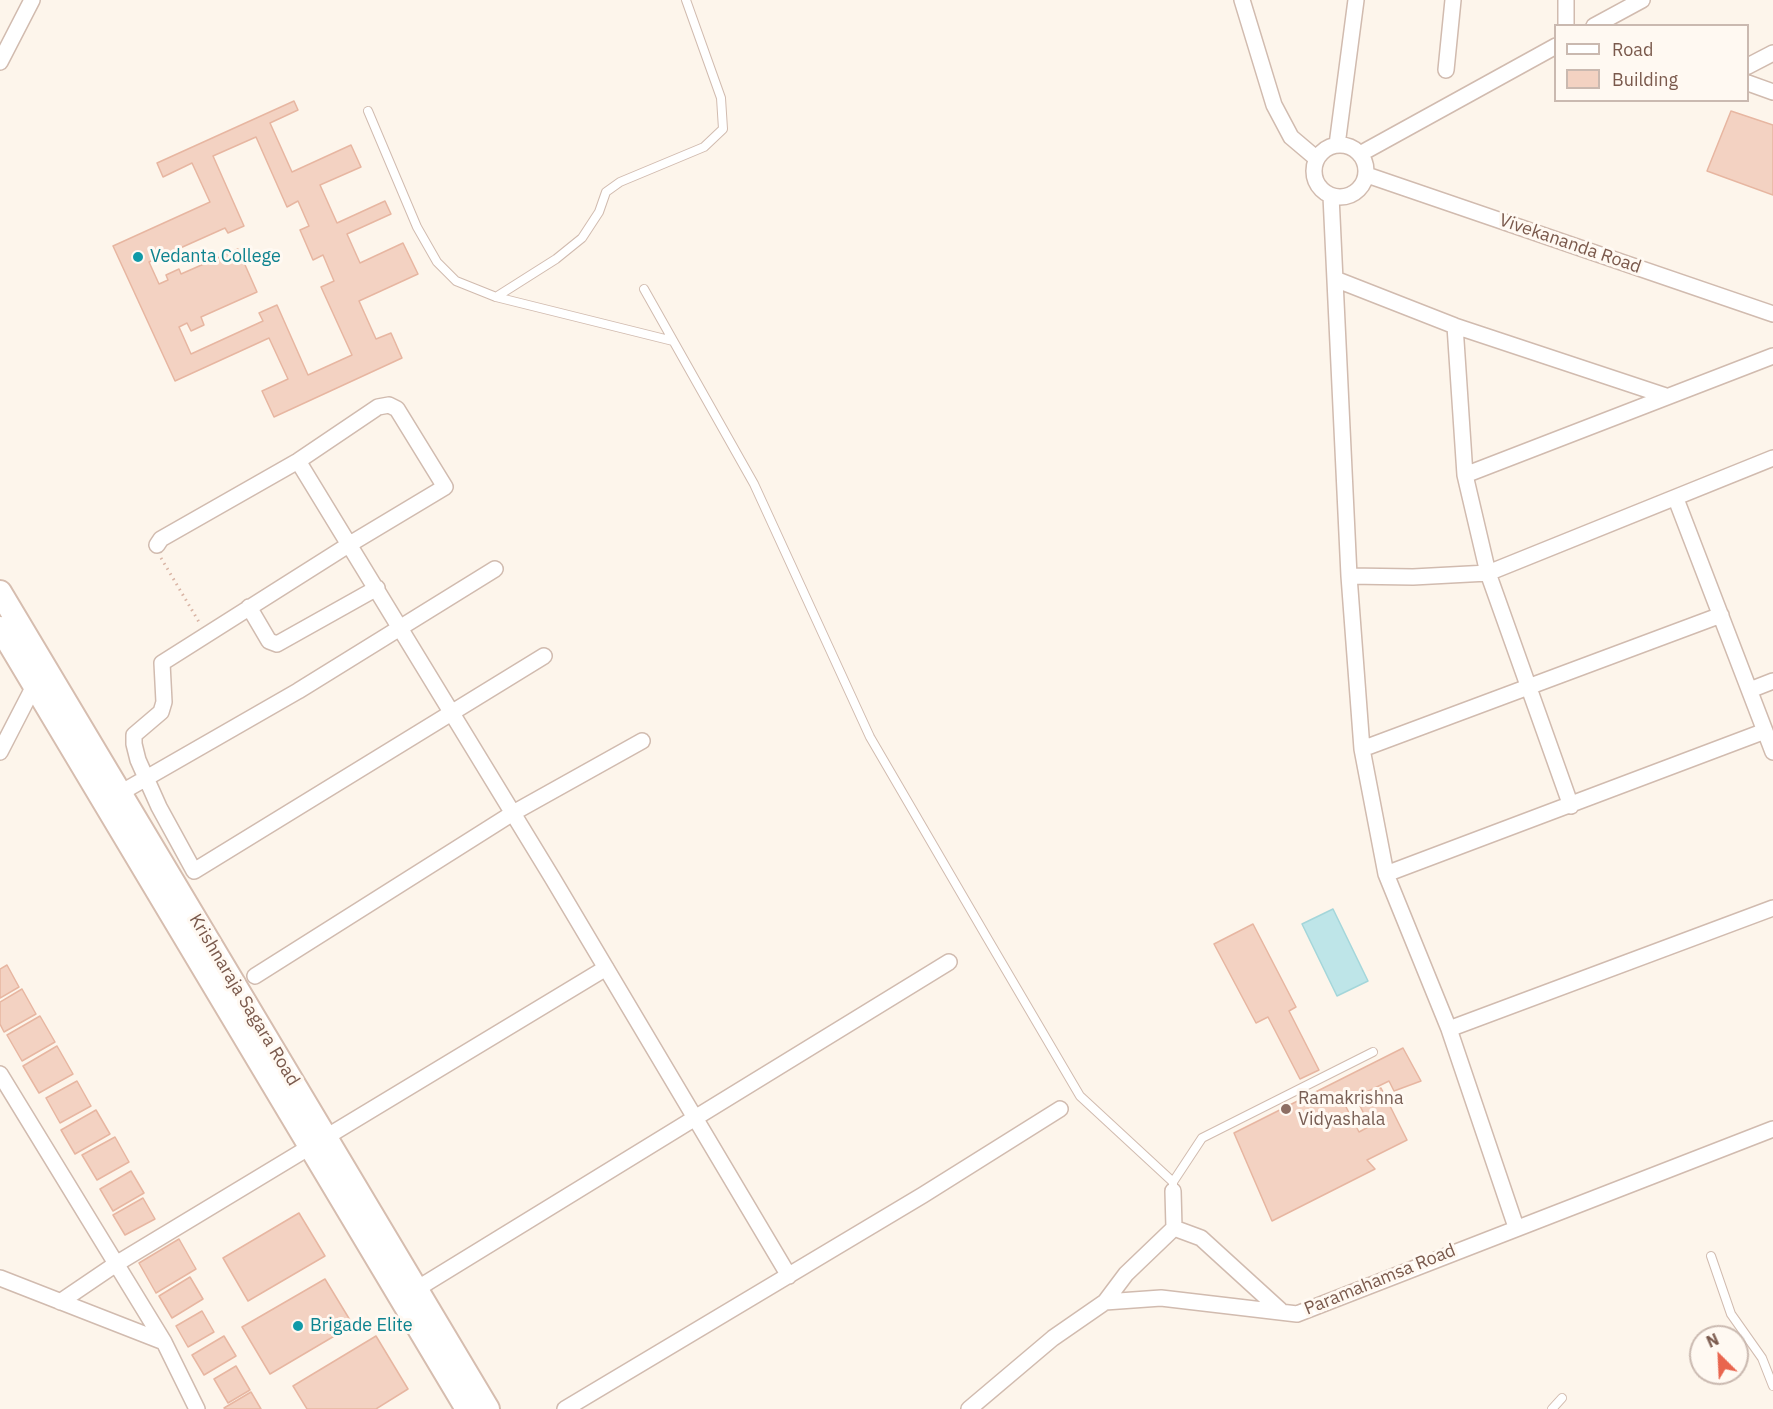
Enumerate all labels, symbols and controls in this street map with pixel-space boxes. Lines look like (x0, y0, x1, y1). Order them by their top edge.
legend (1554, 24, 1749, 102)
text: Road (1612, 38, 1653, 61)
text: Building (1612, 68, 1678, 91)
street label: Vivekananda Road (1496, 210, 1644, 278)
place label: Vedanta College (150, 246, 281, 268)
marker: Vedanta College (131, 250, 145, 264)
street label: Krishnaraja Sagara Road (184, 910, 304, 1090)
place label: Ramakrishna Vidyashala (1298, 1088, 1404, 1130)
marker: Ramakrishna Vidyashala (1279, 1102, 1293, 1116)
street label: Paramahamsa Road (1301, 1240, 1459, 1320)
place label: Brigade Elite (310, 1315, 413, 1337)
marker: Brigade Elite (291, 1319, 305, 1333)
north arrow (1689, 1325, 1749, 1385)
text: N (1703, 1329, 1722, 1352)

